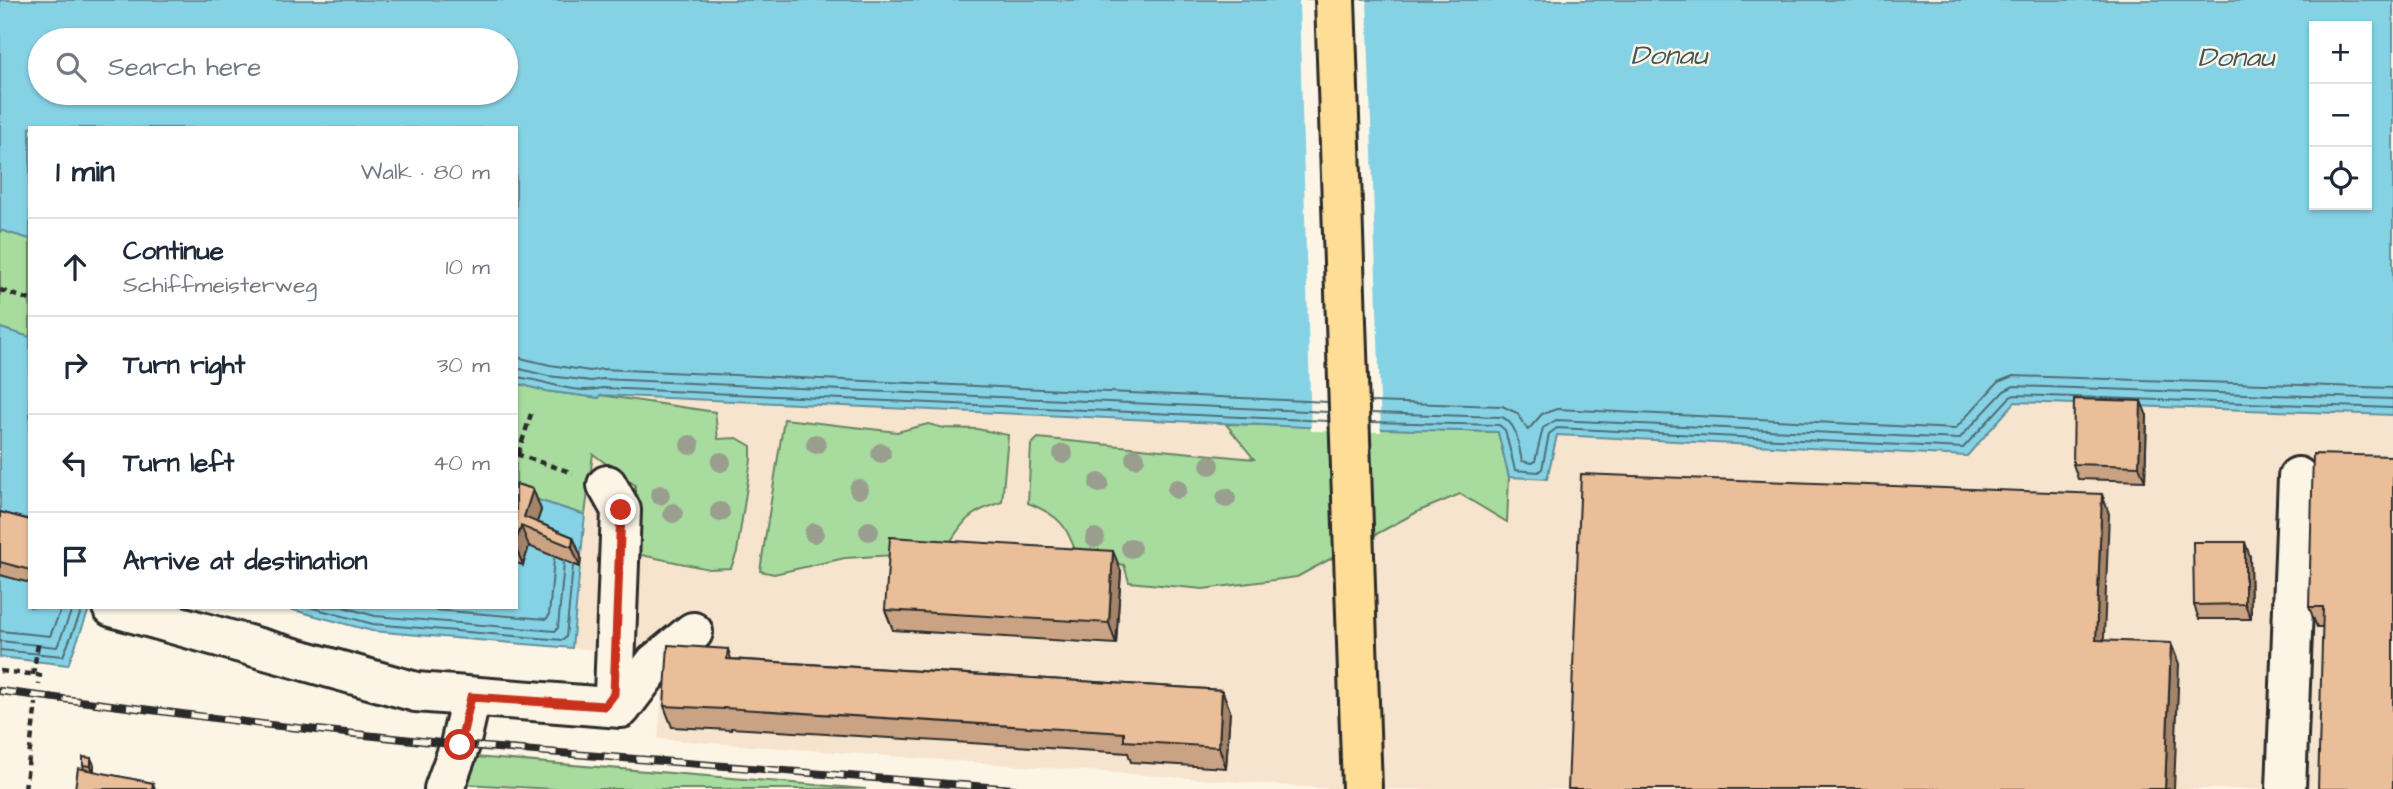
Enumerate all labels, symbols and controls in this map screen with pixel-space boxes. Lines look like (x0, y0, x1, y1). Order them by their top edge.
map controls (2309, 21, 2372, 210)
button: + (2309, 21, 2372, 84)
search box (28, 28, 518, 105)
water label: Donau (1631, 36, 1709, 75)
water label: Donau (2198, 38, 2276, 77)
icon: search (52, 48, 90, 86)
text: Search here (108, 49, 261, 85)
button: − (2309, 84, 2372, 147)
button: locate (2309, 147, 2372, 210)
text: 1 min (56, 151, 115, 193)
text: Walk · 80 m (361, 156, 490, 188)
text: Continue (123, 233, 224, 269)
icon: ahead (56, 248, 94, 286)
text: 10 m (445, 251, 490, 283)
text: Schiffmeisterweg (123, 269, 317, 301)
icon: right (56, 346, 94, 384)
text: Turn right (123, 347, 245, 383)
text: 30 m (437, 349, 490, 381)
icon: left (56, 444, 94, 482)
text: Turn left (123, 445, 234, 481)
text: 40 m (433, 447, 490, 479)
route end (605, 494, 636, 525)
icon: arrive (56, 542, 94, 580)
text: Arrive at destination (123, 543, 368, 579)
route start (444, 729, 475, 760)

